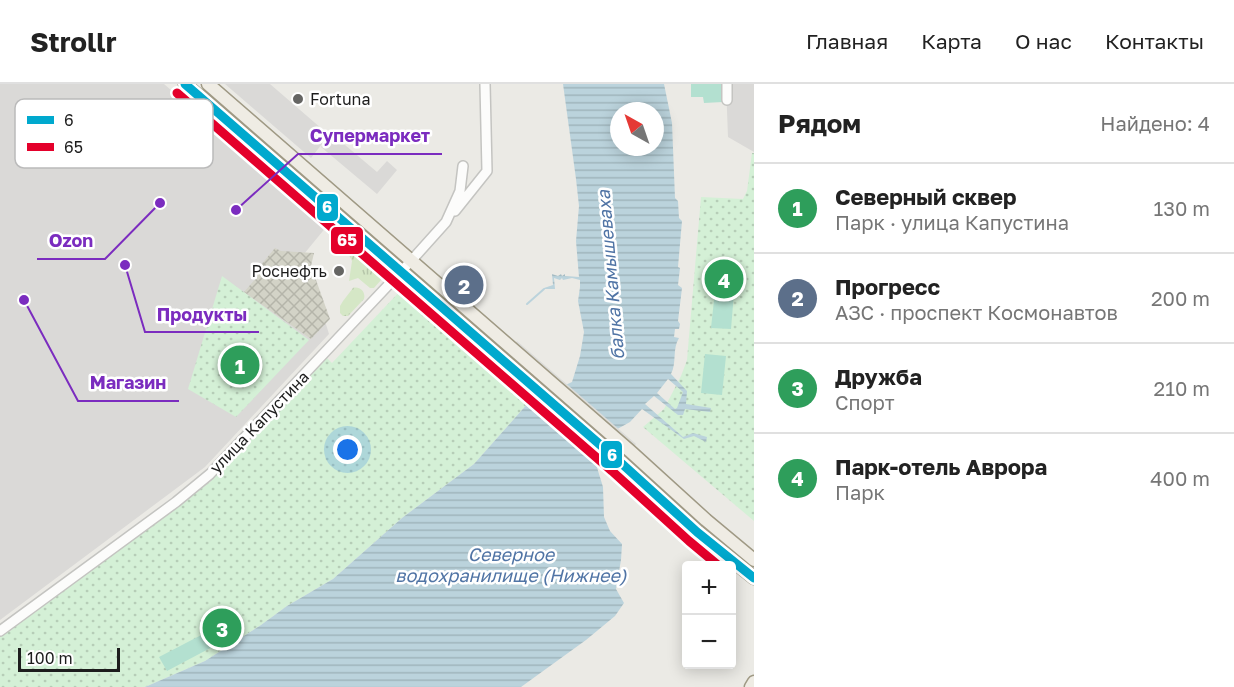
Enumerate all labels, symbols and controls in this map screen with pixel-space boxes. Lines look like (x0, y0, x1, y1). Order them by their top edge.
text: Strollr (30, 25, 117, 58)
text: Главная (806, 28, 888, 54)
text: Карта (921, 28, 982, 54)
text: О нас (1015, 28, 1072, 54)
text: Контакты (1105, 28, 1204, 54)
place label: Fortuna (310, 89, 370, 109)
marker: Fortuna (291, 92, 305, 106)
legend (15, 99, 213, 168)
north arrow (610, 102, 664, 156)
text: Рядом (778, 108, 861, 139)
text: 6 (64, 110, 74, 130)
text: Найдено: 4 (1100, 111, 1210, 135)
callout: Супермаркет (298, 118, 442, 154)
text: Супермаркет (310, 124, 430, 146)
text: 65 (64, 137, 83, 157)
text: Северный сквер (835, 183, 1017, 210)
water label: балка Камышеваха (592, 189, 628, 361)
line badge: 6 (316, 193, 339, 222)
text: 1 (792, 196, 803, 220)
text: 130 m (1154, 196, 1210, 220)
text: 6 (322, 197, 332, 217)
text: Парк · улица Капустина (835, 210, 1069, 234)
callout: Ozon (37, 223, 105, 259)
line badge: 65 (330, 226, 364, 255)
text: Ozon (49, 229, 93, 251)
text: 65 (337, 230, 357, 250)
pin: 4 (704, 256, 744, 302)
place label: Роснефть (251, 261, 327, 281)
pin: 2 (444, 262, 484, 308)
marker: Роснефть (332, 264, 346, 278)
text: Прогресс (835, 273, 940, 300)
text: 2 (791, 286, 804, 310)
text: 200 m (1151, 286, 1210, 310)
callout: Продукты (145, 296, 259, 332)
text: АЗС · проспект Космонавтов (835, 300, 1118, 324)
text: Продукты (157, 303, 247, 325)
pin: 1 (220, 342, 260, 388)
text: Дружба (835, 363, 922, 390)
callout: Магазин (78, 365, 179, 401)
street label: улица Капустина (205, 367, 313, 477)
text: Магазин (90, 371, 166, 393)
text: 3 (791, 376, 804, 400)
text: 210 m (1154, 376, 1210, 400)
text: Спорт (835, 390, 895, 414)
your location (333, 435, 362, 464)
line badge: 6 (600, 440, 623, 469)
text: 6 (607, 445, 617, 465)
text: Парк-отель Аврора (835, 453, 1047, 480)
text: 4 (791, 466, 804, 490)
text: 400 m (1150, 466, 1210, 490)
text: Парк (835, 480, 885, 504)
water label: Северное водохранилище (Нижнее) (395, 543, 627, 586)
map controls (682, 561, 736, 669)
button: + (682, 561, 736, 615)
pin: 3 (202, 606, 242, 650)
button: − (682, 615, 736, 669)
scale bar (18, 645, 120, 672)
text: 100 m (27, 648, 73, 668)

